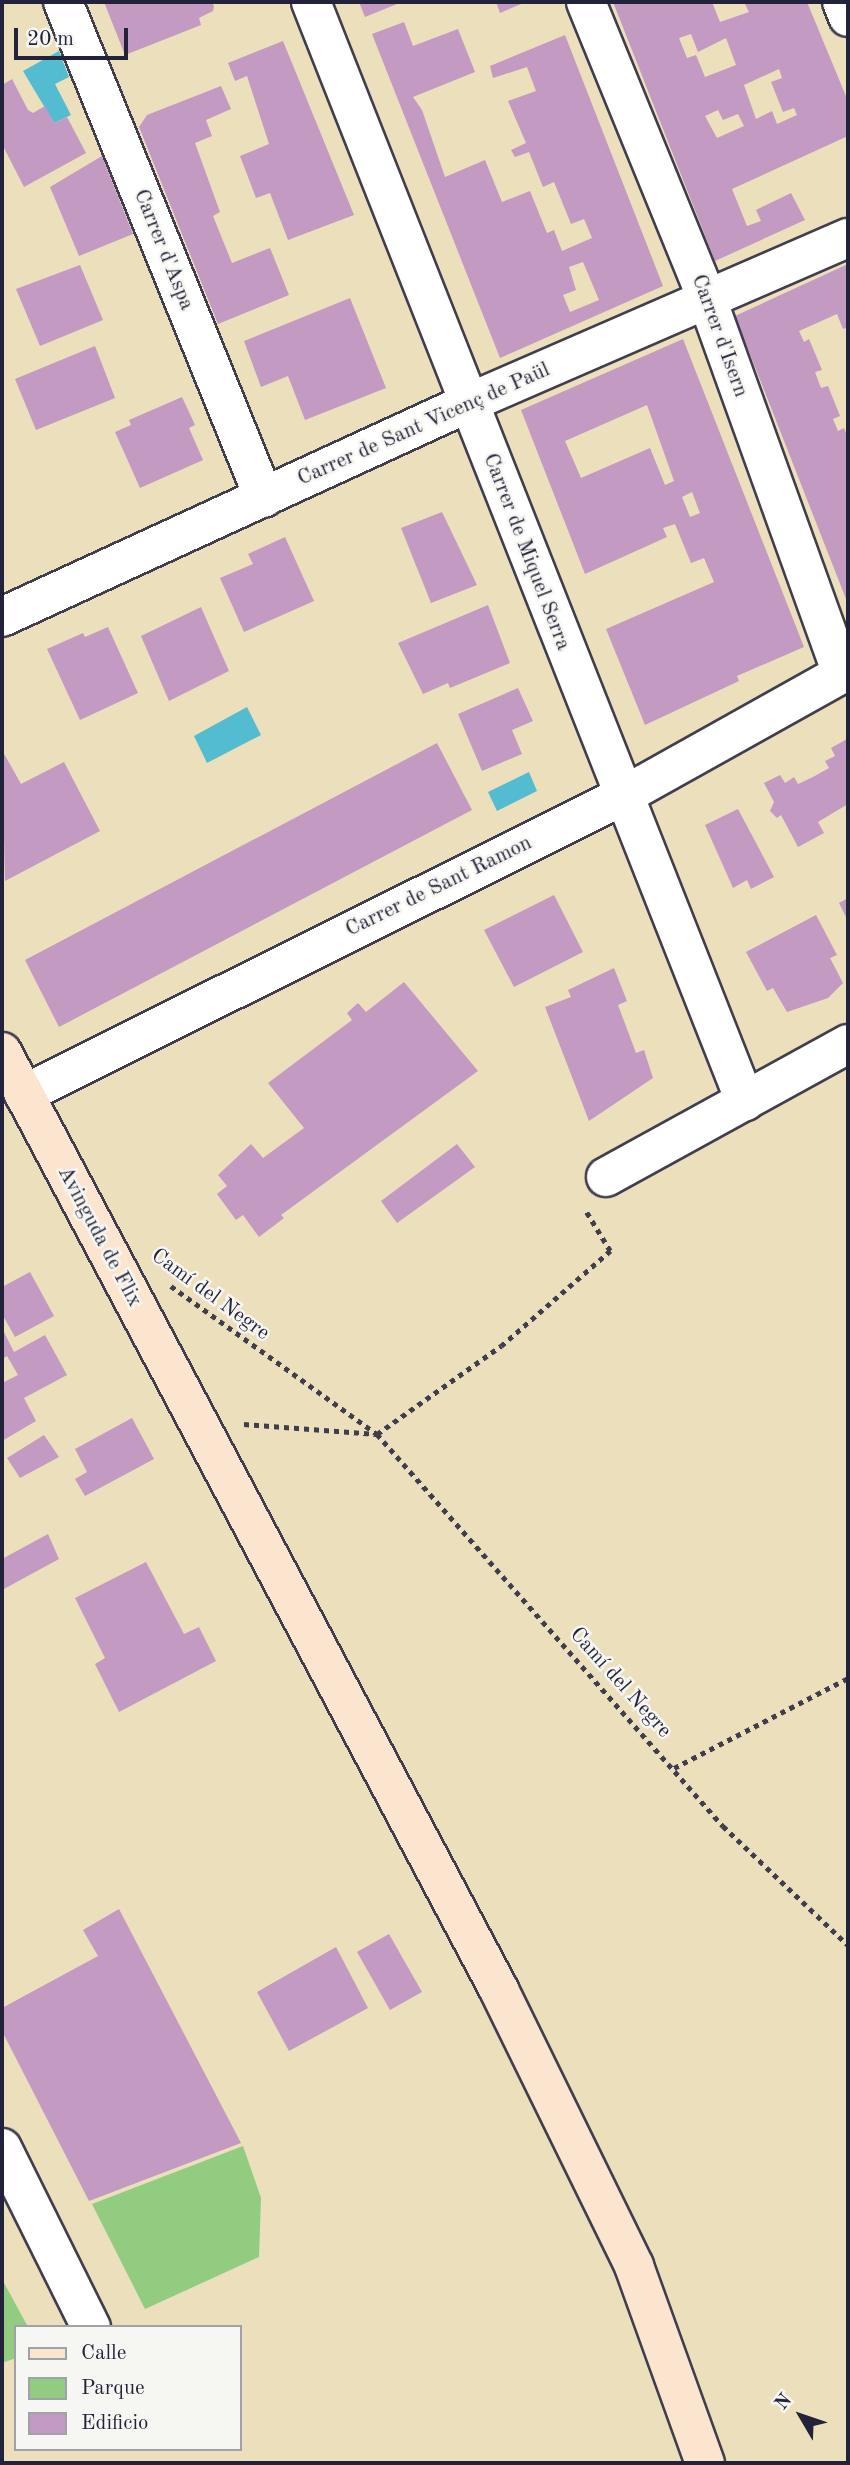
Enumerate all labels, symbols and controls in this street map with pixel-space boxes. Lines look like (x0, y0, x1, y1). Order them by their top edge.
scale bar (18, 14, 131, 58)
text: 20 m (27, 29, 74, 50)
street label: Carrer d'Aspa (127, 186, 199, 314)
street label: Carrer d'Isern (685, 271, 753, 401)
street label: Carrer de Sant Vicenç de Paül (294, 358, 554, 492)
street label: Carrer de Miquel Serra (477, 450, 575, 654)
street label: Carrer de Sant Ramon (342, 831, 536, 943)
street label: Avinguda de Flix (51, 1162, 147, 1312)
street label: Camí del Negre (146, 1244, 274, 1346)
street label: Camí del Negre (564, 1622, 676, 1744)
legend (14, 2325, 242, 2451)
text: Calle (81, 2343, 126, 2364)
text: Parque (81, 2378, 145, 2399)
north arrow (766, 2381, 836, 2451)
text: N (772, 2391, 796, 2414)
text: Edificio (81, 2413, 149, 2434)

